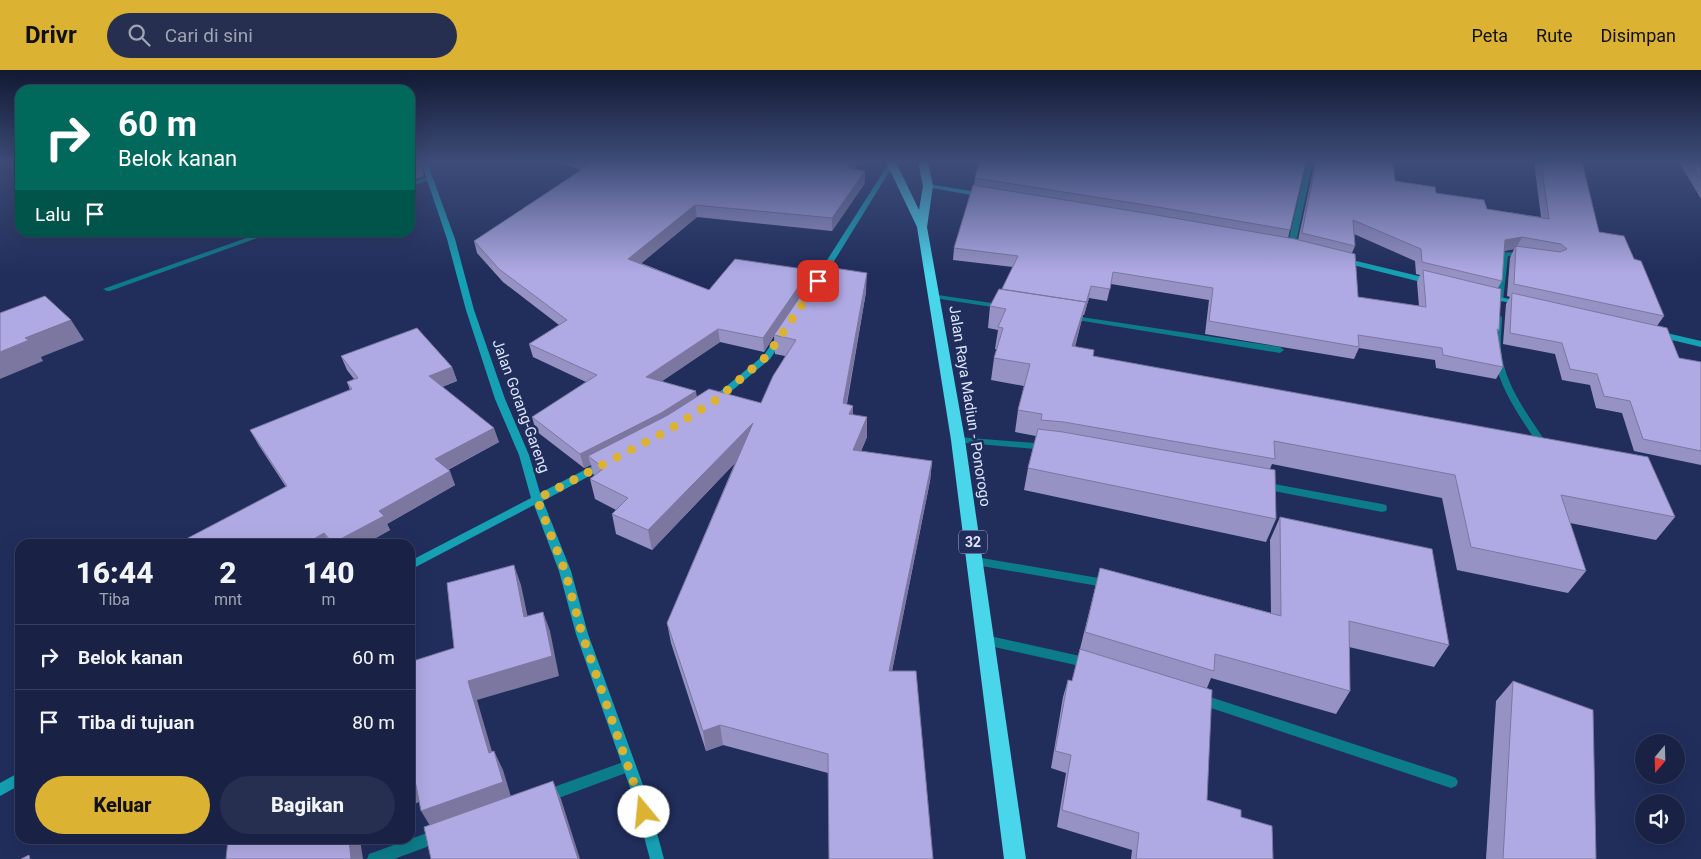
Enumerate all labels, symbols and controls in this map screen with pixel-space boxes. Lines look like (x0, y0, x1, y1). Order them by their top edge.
search box (107, 13, 457, 58)
text: Drivr (25, 21, 77, 49)
icon: search (125, 21, 153, 49)
text: Cari di sini (165, 24, 253, 47)
text: Peta (1472, 25, 1508, 46)
text: Rute (1536, 25, 1573, 46)
text: Disimpan (1601, 25, 1676, 46)
text: 60 m (118, 104, 197, 145)
icon: right (35, 105, 100, 170)
text: Belok kanan (118, 146, 237, 171)
icon: arrive (81, 200, 109, 228)
text: Lalu (35, 203, 71, 226)
pin (797, 260, 839, 302)
icon: arrive (804, 267, 832, 295)
street label: Jalan Raya Madiun - Ponorogo (945, 304, 995, 508)
street label: Jalan Gorang-Gareng (488, 337, 554, 475)
road number: 32 (959, 531, 987, 554)
text: 16:44 (76, 555, 153, 590)
text: 2 (219, 555, 237, 590)
text: 140 (303, 555, 354, 590)
text: Tiba (99, 590, 130, 609)
text: mnt (214, 590, 242, 609)
text: m (321, 590, 336, 609)
icon: right (35, 643, 63, 671)
text: Belok kanan (78, 646, 183, 669)
text: 60 m (352, 646, 395, 669)
icon: arrive (35, 708, 63, 736)
text: Tiba di tujuan (78, 711, 194, 734)
text: 80 m (352, 711, 395, 734)
north arrow (1635, 734, 1685, 784)
map controls (1635, 734, 1685, 844)
button: Keluar (35, 776, 210, 834)
button: Bagikan (220, 776, 395, 834)
position arrow (617, 785, 669, 837)
button: sound (1635, 794, 1685, 844)

